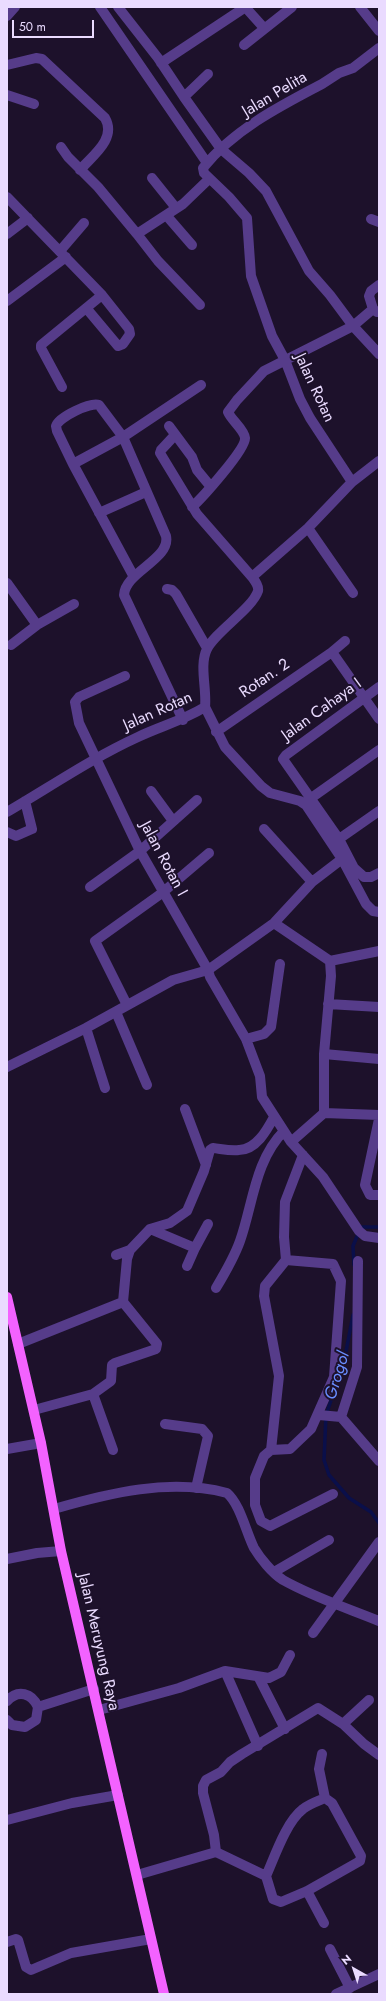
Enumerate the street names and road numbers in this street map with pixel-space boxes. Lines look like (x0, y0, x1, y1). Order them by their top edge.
street label: Jalan Pelita (239, 68, 311, 122)
street label: Jalan Rotan (290, 351, 338, 425)
street label: Rotan. 2 (236, 655, 294, 703)
street label: Jalan Cahaya I (278, 675, 366, 745)
street label: Jalan Rotan (120, 688, 196, 736)
street label: Jalan Rotan I (135, 818, 191, 900)
street label: Jalan Meruyung Raya (73, 1572, 123, 1712)

